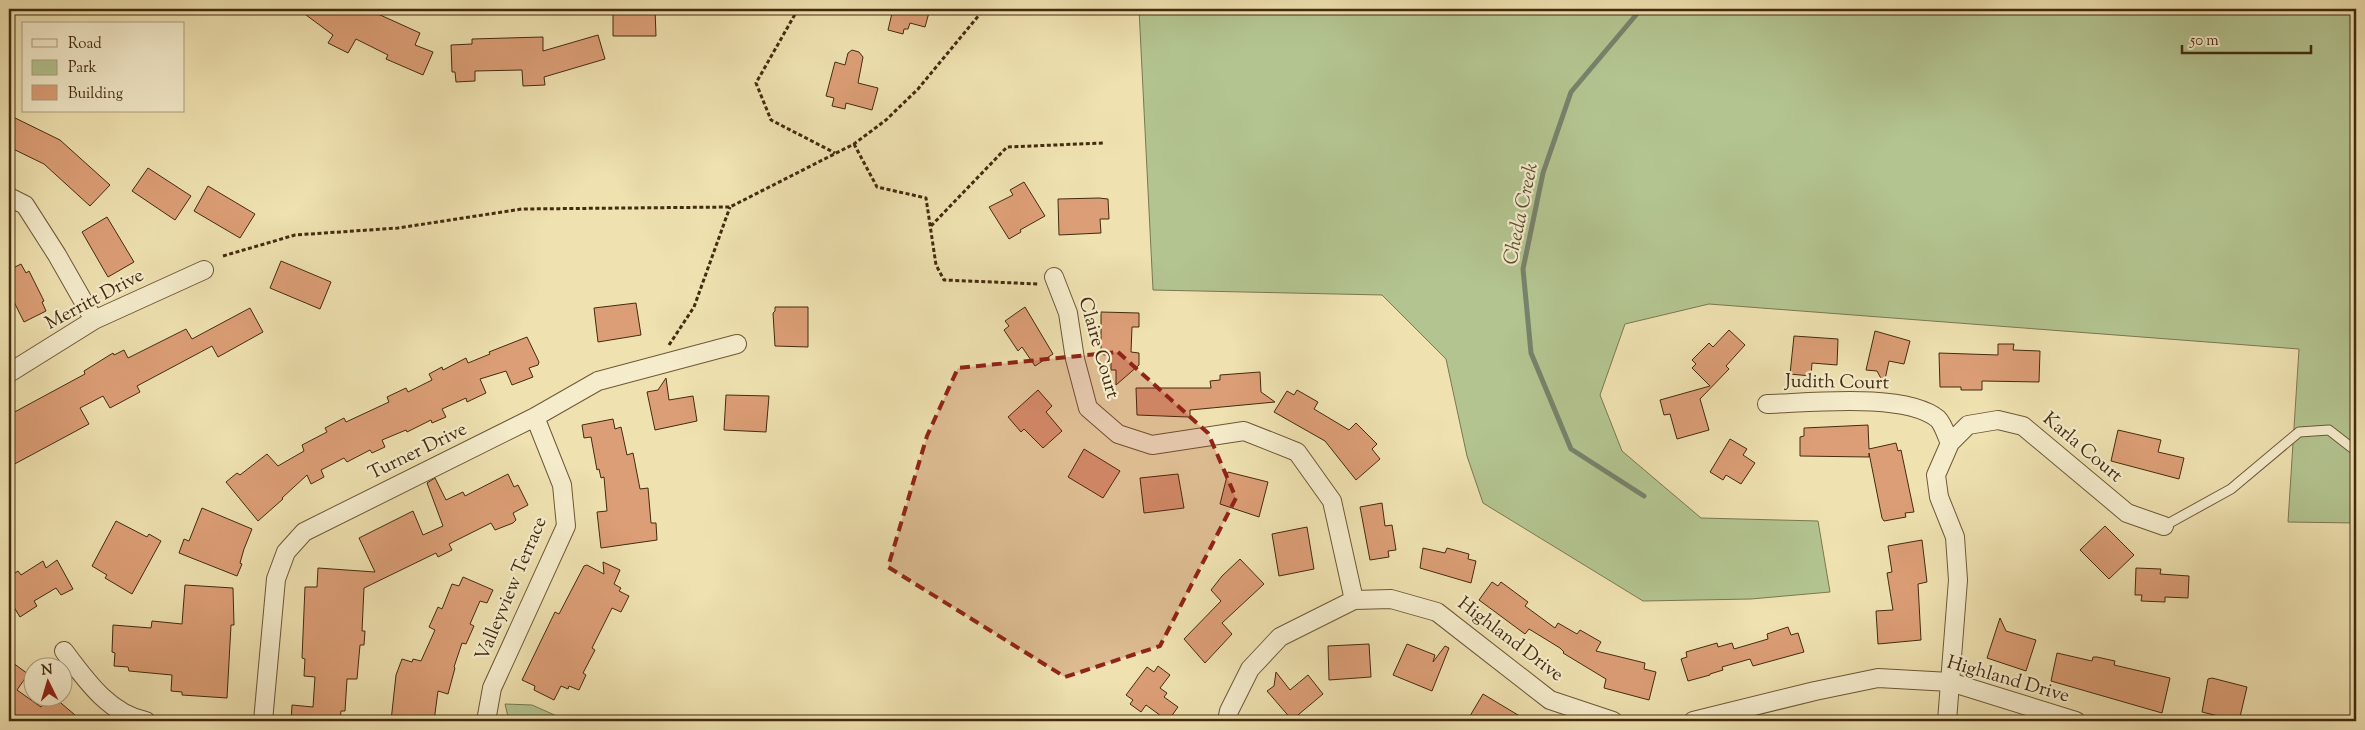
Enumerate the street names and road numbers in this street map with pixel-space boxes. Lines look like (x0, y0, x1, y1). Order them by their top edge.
street label: Merritt Drive (41, 263, 149, 337)
street label: Claire Court (1071, 294, 1126, 402)
street label: Judith Court (1784, 369, 1890, 397)
street label: Karla Court (2036, 406, 2128, 490)
street label: Turner Drive (364, 416, 472, 487)
street label: Valleyview Terrace (469, 513, 555, 665)
street label: Highland Drive (1451, 591, 1569, 689)
street label: Highland Drive (1944, 650, 2073, 710)

